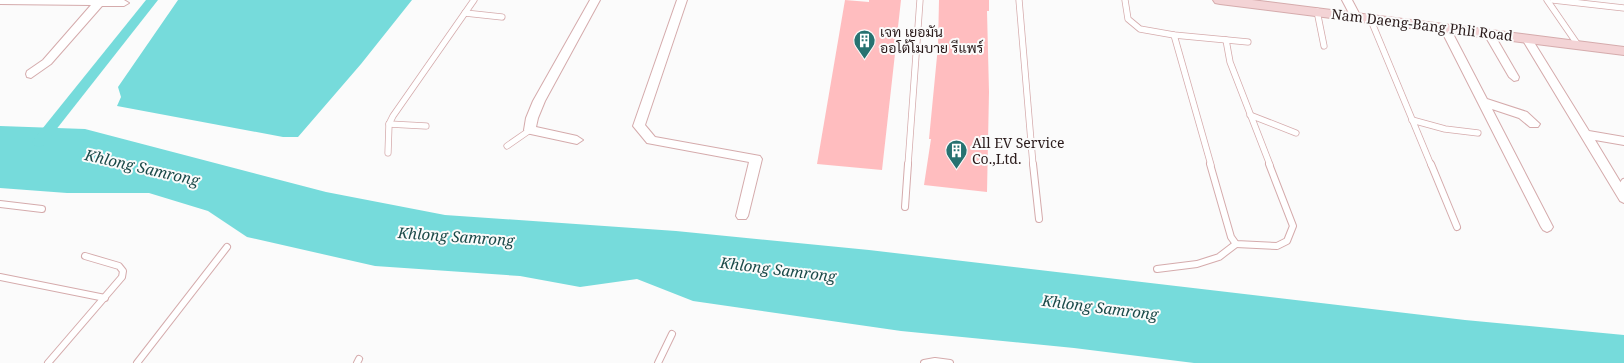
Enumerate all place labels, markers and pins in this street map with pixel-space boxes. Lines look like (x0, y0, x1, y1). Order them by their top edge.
place label: เจท เยอมัน ออโต้โมบาย รีแพร์ (880, 22, 984, 57)
building icon: เจท เยอมัน ออโต้โมบาย รีแพร์ (851, 27, 877, 60)
place label: All EV Service Co.,Ltd. (972, 133, 1064, 168)
building icon: All EV Service Co.,Ltd. (944, 138, 970, 171)

